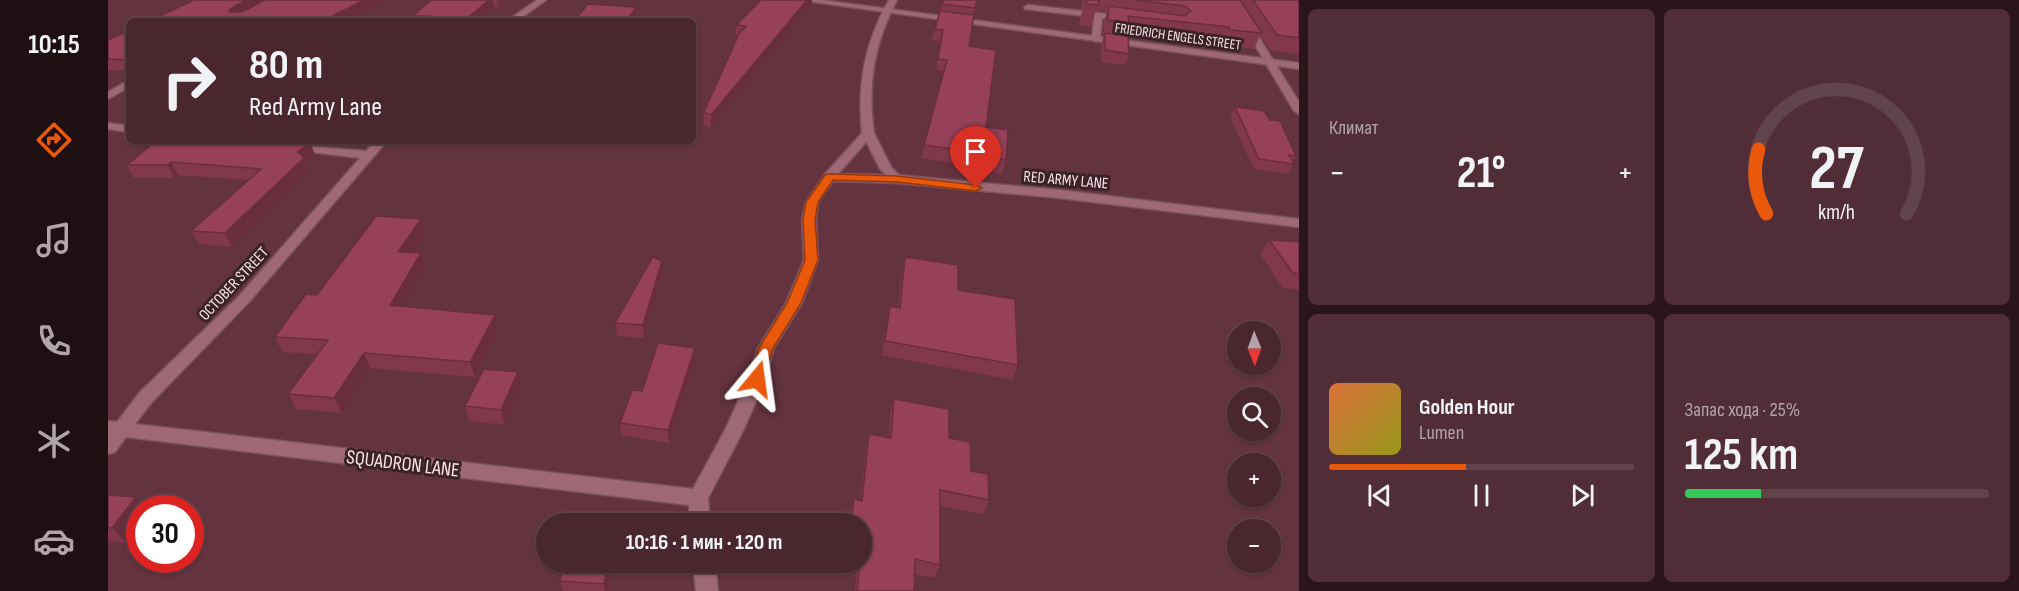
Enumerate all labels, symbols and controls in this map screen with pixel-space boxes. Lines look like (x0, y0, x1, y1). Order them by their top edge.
street label: FRIEDRICH ENGELS STREET (1114, 19, 1242, 54)
text: 10:15 (28, 29, 80, 61)
text: 80 m (249, 40, 323, 91)
icon: right (150, 42, 228, 120)
text: Red Army Lane (249, 91, 382, 123)
text: Климат (1329, 116, 1379, 140)
icon: directions (33, 119, 75, 161)
pin (950, 126, 1001, 188)
text: 27 (1809, 132, 1865, 207)
icon: arrive (959, 135, 992, 168)
text: 21° (1457, 146, 1506, 201)
text: − (1329, 153, 1345, 193)
text: + (1617, 153, 1634, 193)
street label: RED ARMY LANE (1023, 167, 1109, 194)
text: km/h (1818, 200, 1855, 225)
icon: music (33, 219, 75, 261)
street label: OCTOBER STREET (195, 243, 273, 325)
icon: phone (33, 320, 75, 362)
north arrow (1227, 321, 1281, 375)
map controls (1227, 321, 1281, 573)
position arrow (725, 347, 789, 411)
button: search (1227, 387, 1281, 441)
text: Golden Hour (1419, 394, 1515, 421)
text: Запас хода · 25% (1685, 398, 1800, 422)
icon: climate (33, 420, 75, 462)
text: Lumen (1419, 421, 1464, 445)
text: 125 km (1685, 428, 1798, 483)
street label: SQUADRON LANE (345, 445, 461, 483)
button: + (1227, 453, 1281, 507)
icon: previous (1363, 479, 1396, 512)
icon: pause (1465, 479, 1498, 512)
icon: next (1566, 479, 1599, 512)
speed limit sign: 30 (126, 495, 204, 573)
button: − (1227, 519, 1281, 573)
icon: car (33, 520, 75, 562)
text: 10:16 · 1 мин · 120 m (626, 529, 782, 556)

